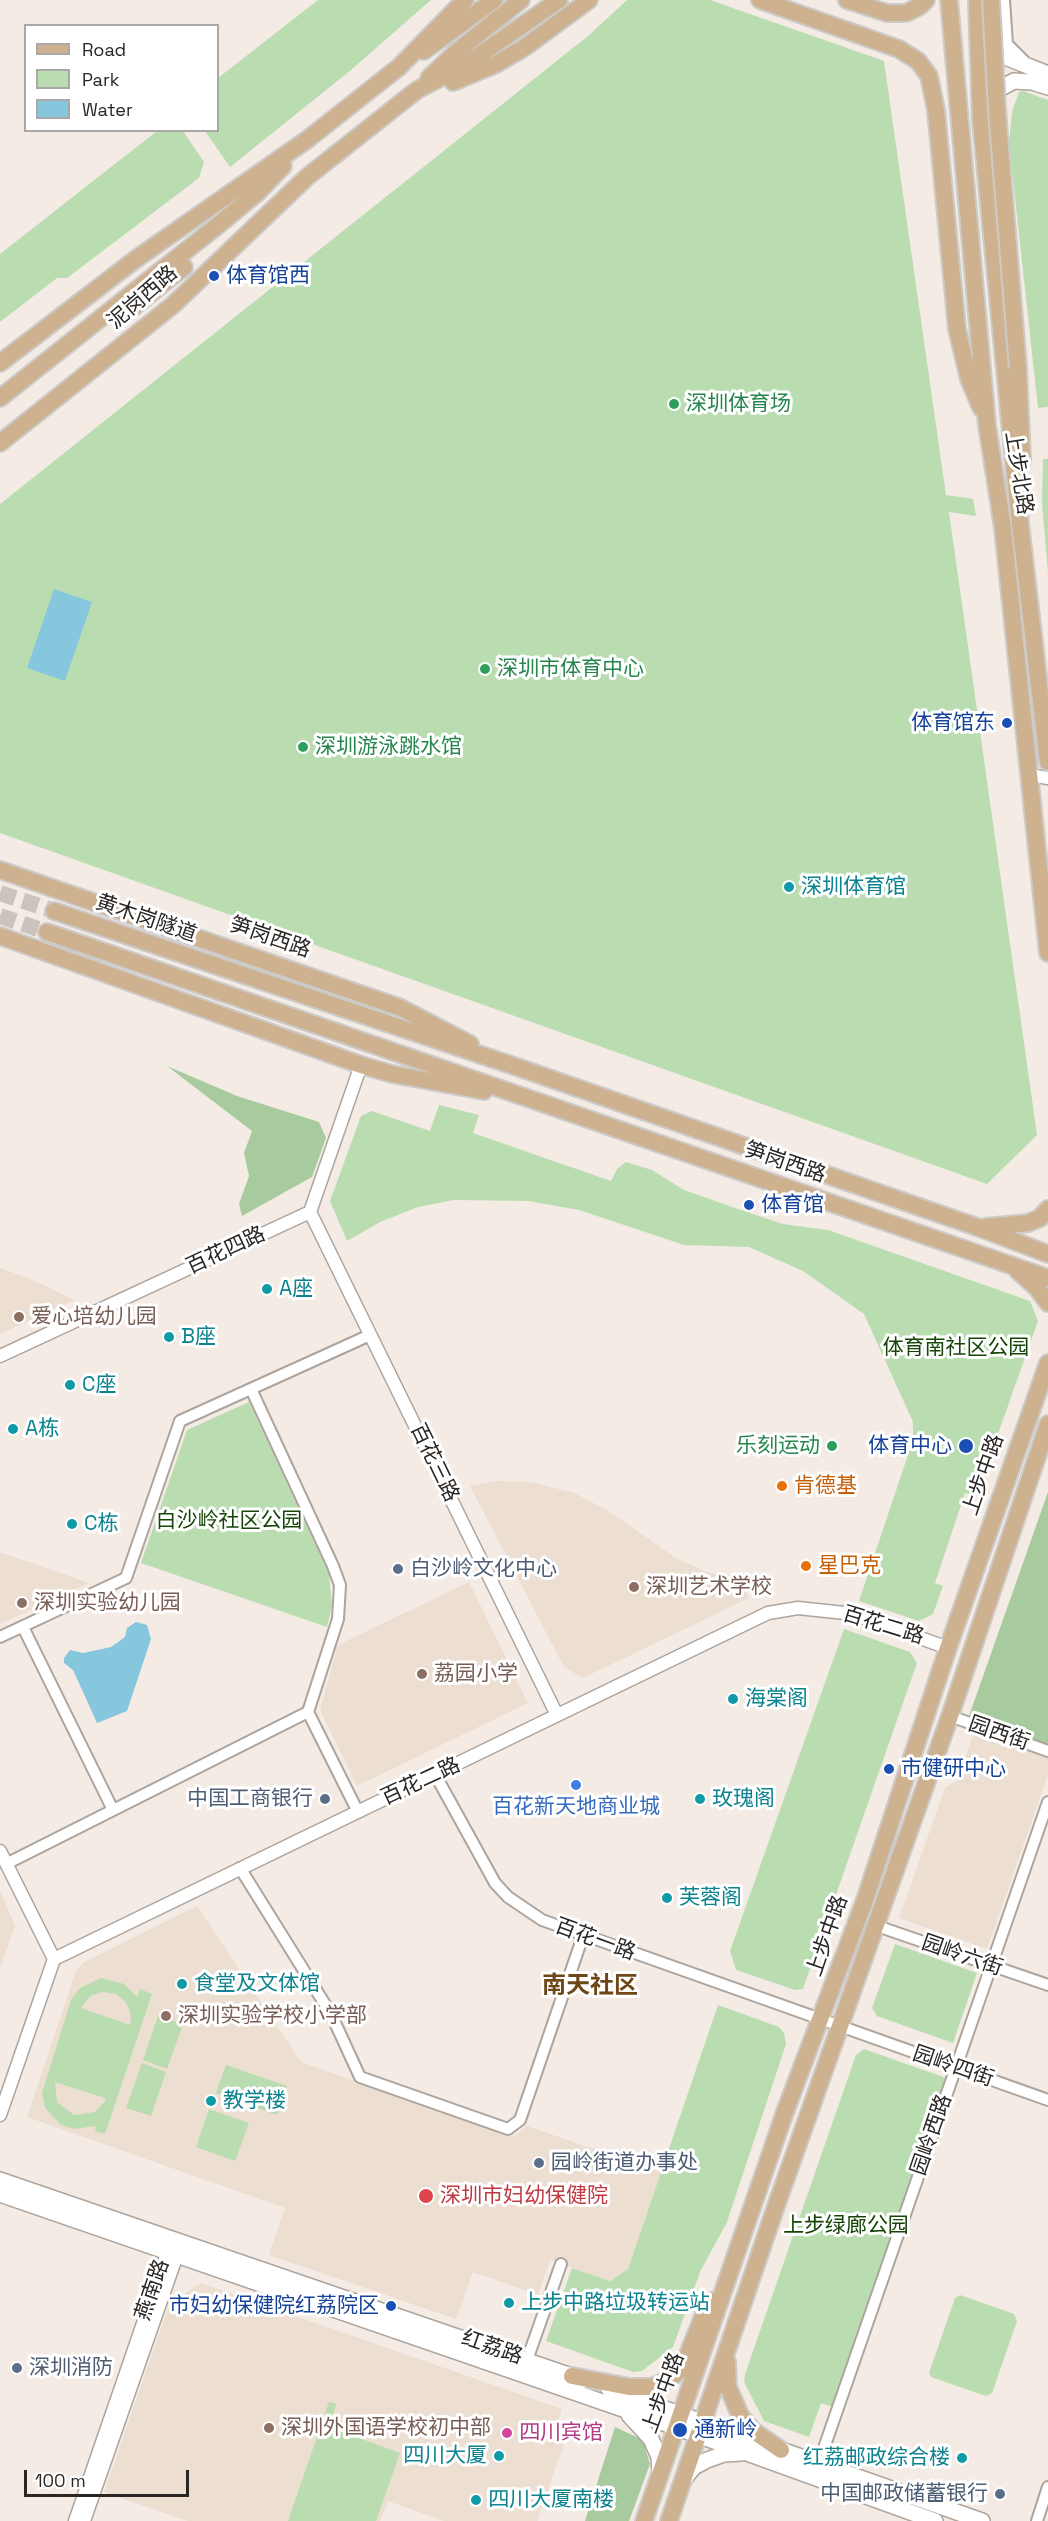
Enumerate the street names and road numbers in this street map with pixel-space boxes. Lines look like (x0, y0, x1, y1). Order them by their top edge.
street label: 泥岗西路 (103, 261, 183, 335)
street label: 上步北路 (999, 430, 1037, 516)
street label: 黄木岗隧道 (92, 890, 200, 948)
street label: 笋岗西路 (226, 912, 314, 964)
street label: 笋岗西路 (741, 1137, 829, 1189)
street label: 百花四路 (183, 1222, 269, 1280)
street label: 百花三路 (404, 1420, 464, 1506)
street label: 上步中路 (958, 1431, 1010, 1519)
street label: 百花二路 (839, 1602, 927, 1650)
street label: 园西街 (965, 1712, 1033, 1756)
street label: 百花二路 (378, 1753, 464, 1811)
street label: 上步中路 (802, 1892, 854, 1980)
street label: 百花一路 (551, 1914, 639, 1966)
street label: 园岭六街 (918, 1930, 1006, 1982)
street label: 园岭四街 (909, 2041, 997, 2093)
street label: 园岭西路 (906, 2091, 958, 2179)
street label: 燕南路 (131, 2256, 175, 2324)
street label: 红荔路 (458, 2326, 526, 2370)
street label: 上步中路 (638, 2349, 690, 2437)

